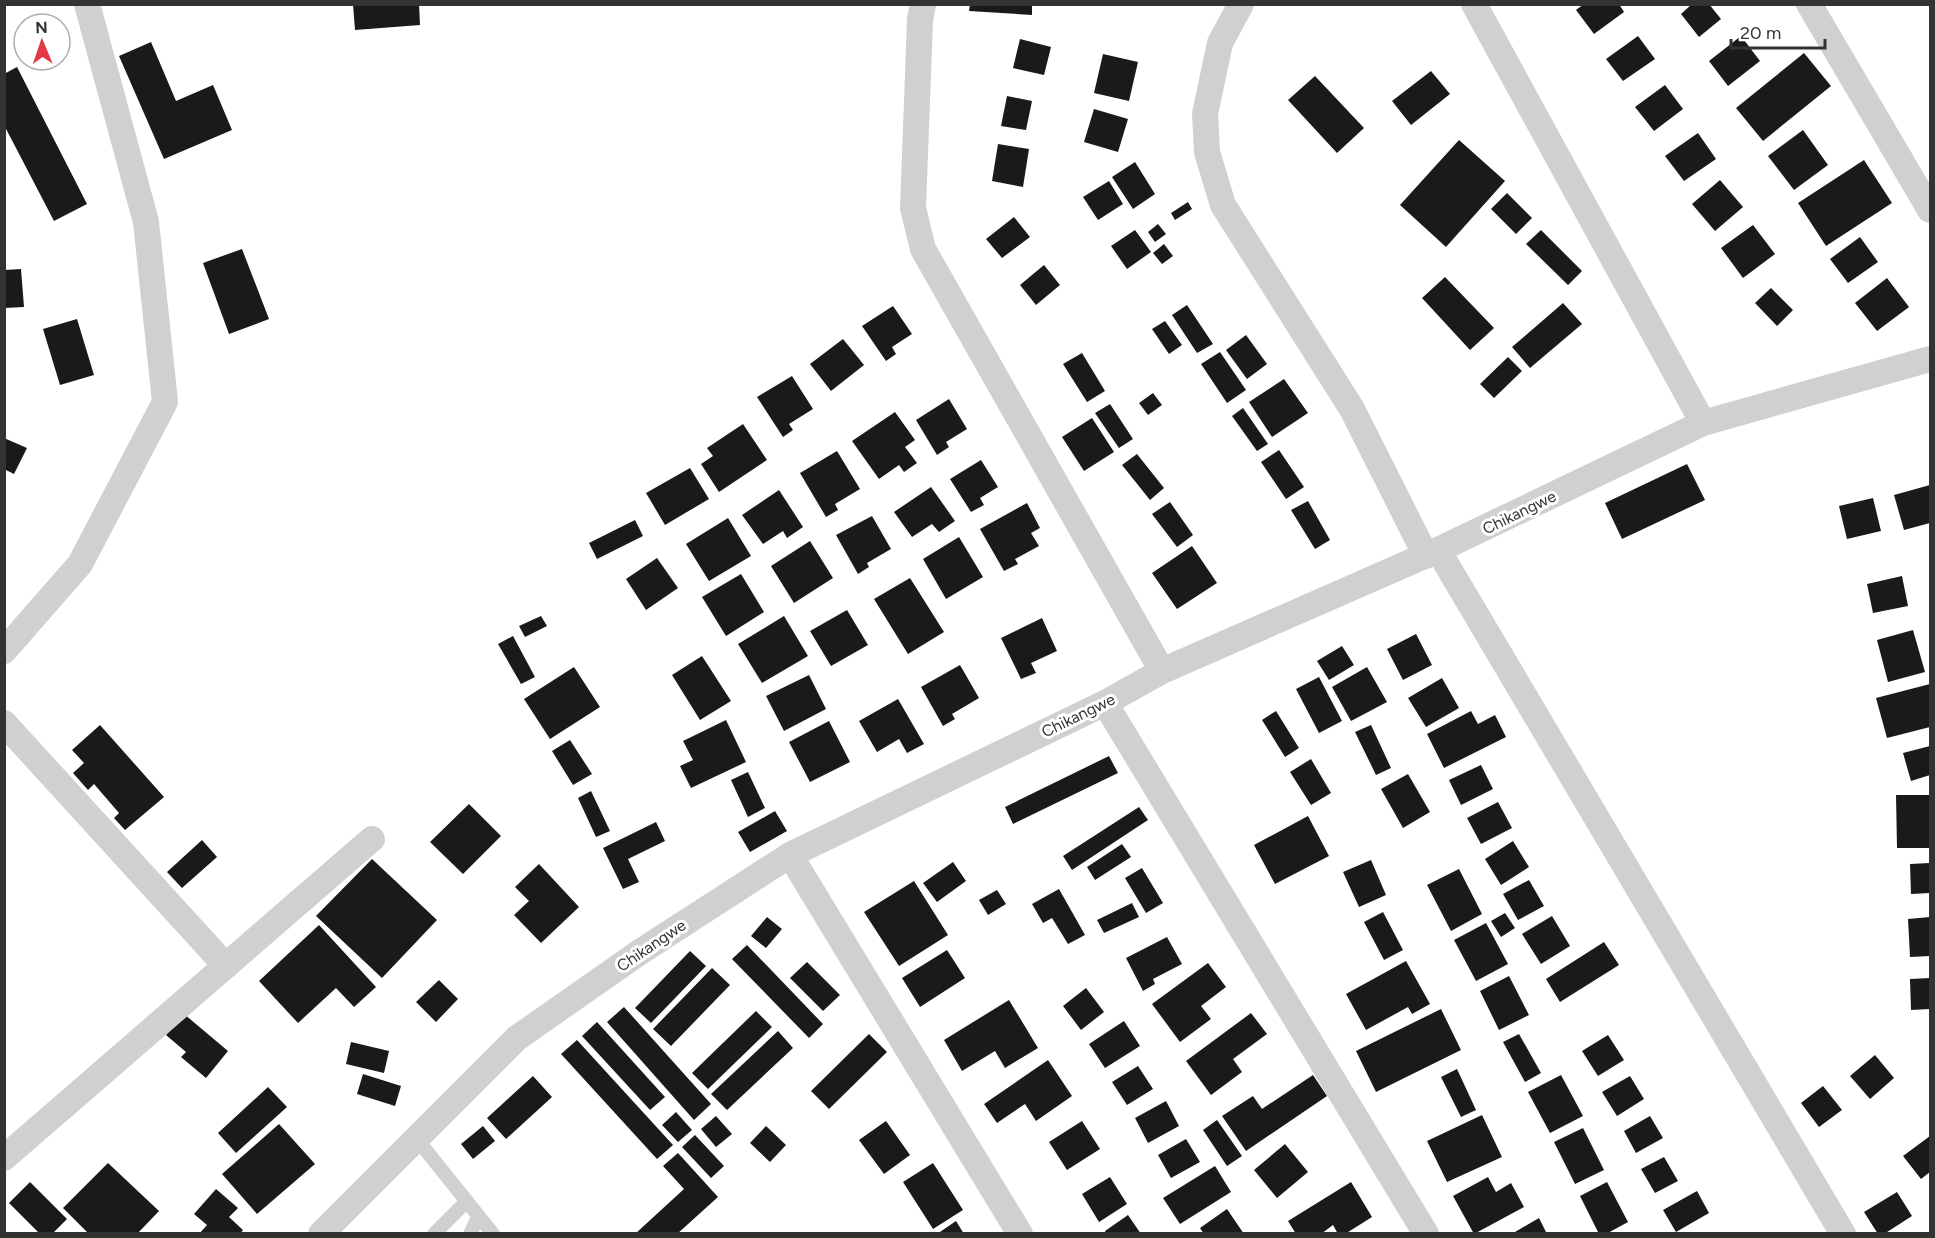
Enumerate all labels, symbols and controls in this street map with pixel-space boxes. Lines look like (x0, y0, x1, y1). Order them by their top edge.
north arrow (12, 12, 72, 72)
scale bar (1731, 12, 1826, 50)
text: N (35, 18, 48, 37)
text: 20 m (1740, 22, 1781, 44)
street label: Chikangwe (1479, 486, 1559, 538)
street label: Chikangwe (1038, 689, 1118, 741)
street label: Chikangwe (613, 915, 690, 975)

